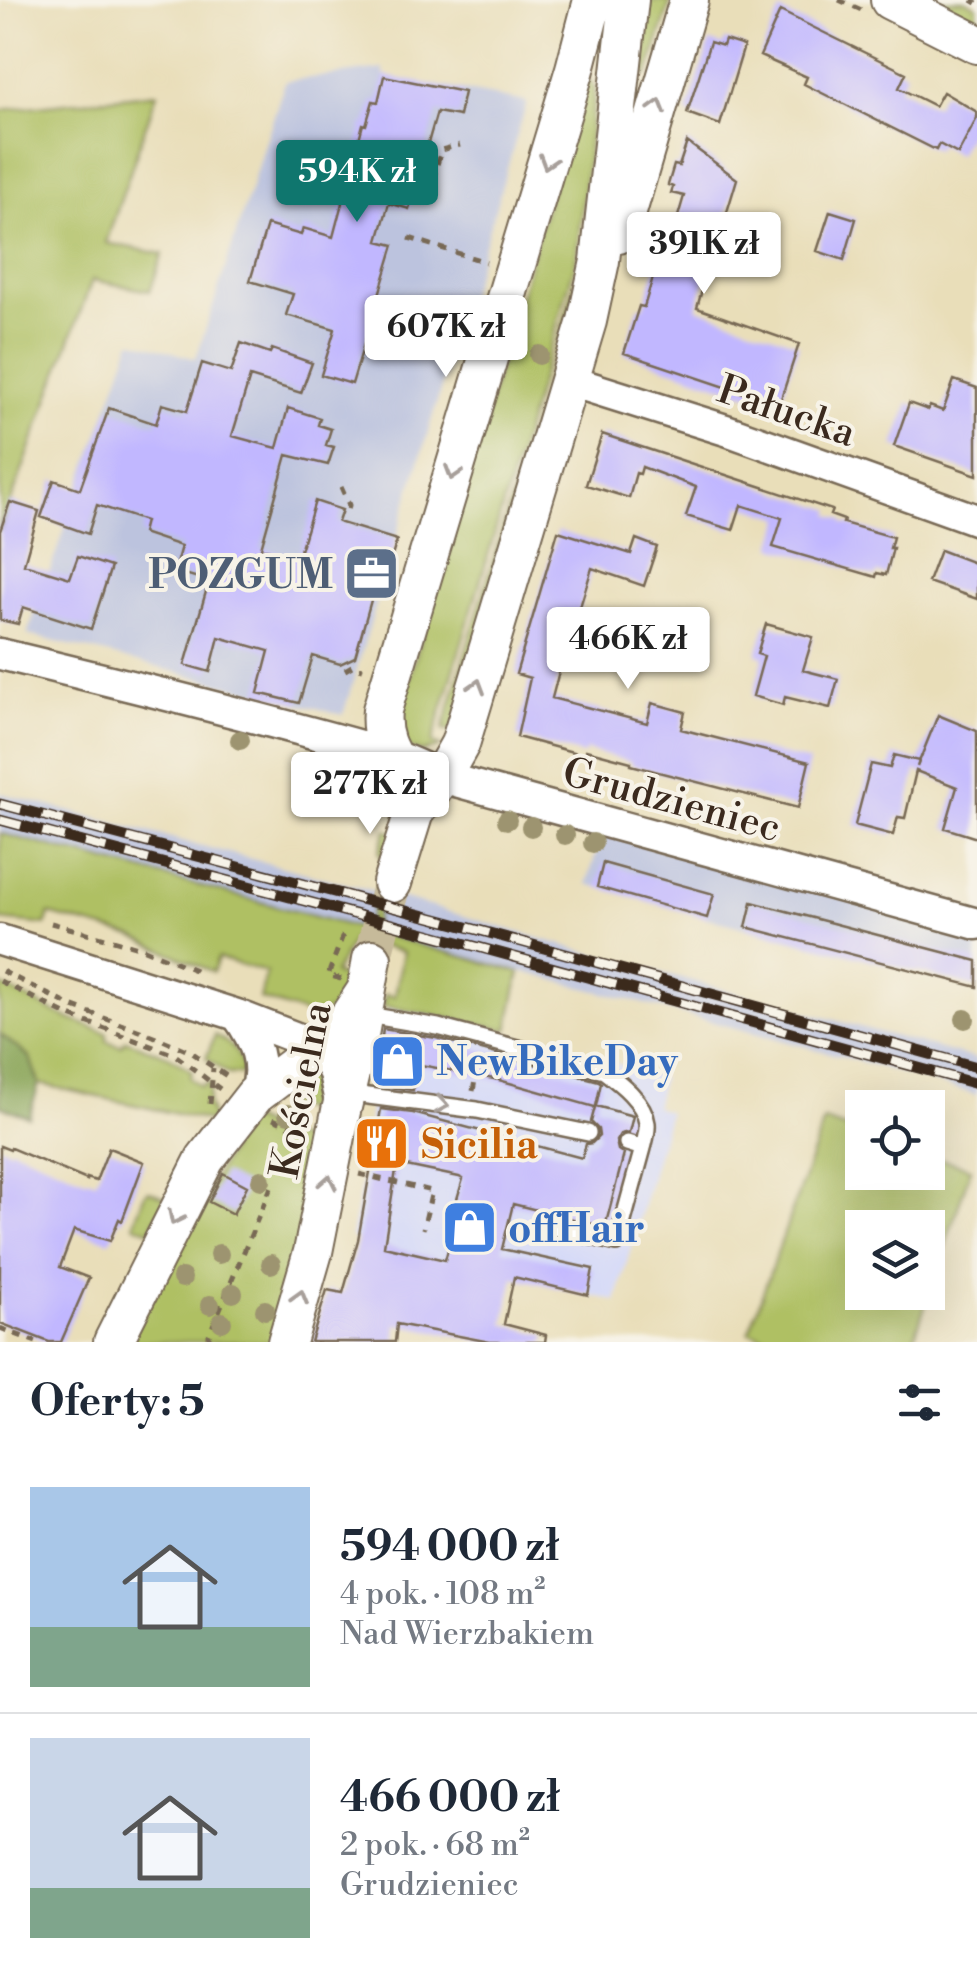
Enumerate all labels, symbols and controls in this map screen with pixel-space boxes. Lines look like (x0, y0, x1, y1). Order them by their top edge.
one-way arrow (646, 98, 667, 115)
pin: 594K zł (265, 140, 449, 225)
text: 594K zł (298, 152, 416, 192)
one-way arrow (538, 153, 559, 170)
pin: 391K zł (612, 212, 796, 297)
text: 391K zł (649, 224, 759, 264)
pin: 607K zł (354, 295, 538, 380)
text: 607K zł (387, 307, 505, 347)
street label: Pałucka (711, 365, 863, 459)
one-way arrow (444, 464, 465, 481)
office icon: POZGUM (342, 544, 402, 604)
place label: POZGUM (148, 551, 333, 601)
pin: 466K zł (536, 607, 720, 692)
text: 466K zł (569, 619, 687, 659)
one-way arrow (465, 678, 486, 695)
street label: Grudzieniec (557, 748, 786, 854)
pin: 277K zł (278, 752, 462, 837)
text: 277K zł (313, 764, 427, 804)
street label: Kościelna (260, 997, 344, 1183)
shop icon: NewBikeDay (367, 1031, 427, 1091)
place label: NewBikeDay (436, 1038, 679, 1088)
map controls (845, 1090, 945, 1310)
button: locate (845, 1090, 945, 1190)
one-way arrow (434, 1093, 451, 1114)
restaurant icon: Sicilia (352, 1114, 412, 1174)
place label: Sicilia (421, 1121, 538, 1171)
one-way arrow (317, 1174, 338, 1190)
shop icon: offHair (439, 1198, 499, 1258)
place label: offHair (508, 1205, 645, 1255)
one-way arrow (167, 1207, 187, 1225)
button: layers (845, 1210, 945, 1310)
one-way arrow (288, 1289, 309, 1306)
icon: filters (892, 1375, 947, 1430)
text: Oferty: 5 (30, 1376, 205, 1429)
text: 594 000 zł (340, 1521, 559, 1574)
icon: home (110, 1527, 230, 1647)
text: 4 pok. · 108 m² (340, 1574, 545, 1614)
text: Nad Wierzbakiem (340, 1614, 594, 1654)
text: 466 000 zł (340, 1772, 560, 1825)
icon: home (110, 1778, 230, 1898)
text: 2 pok. · 68 m² (340, 1825, 530, 1865)
text: Grudzieniec (340, 1865, 519, 1905)

